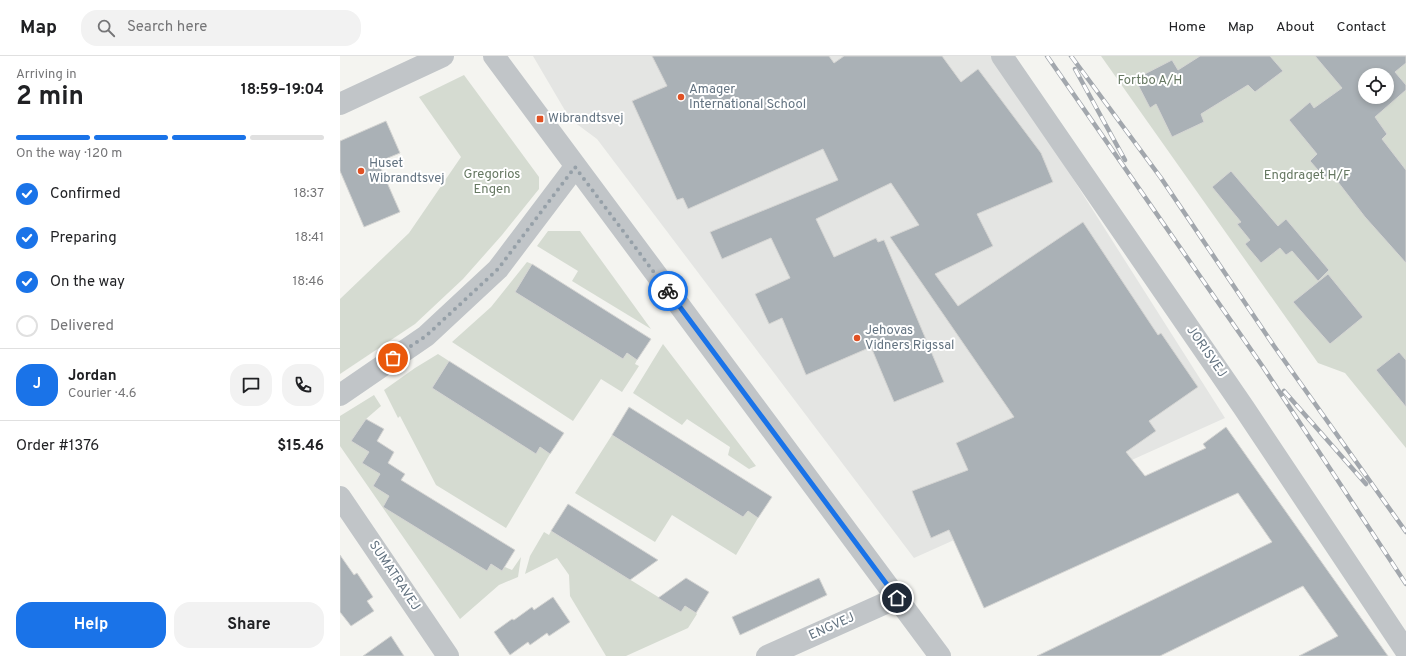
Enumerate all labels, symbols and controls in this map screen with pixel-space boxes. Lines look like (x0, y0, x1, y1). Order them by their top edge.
search box (81, 10, 361, 46)
text: Map (20, 16, 57, 40)
icon: search (95, 17, 117, 39)
text: Search here (127, 18, 207, 37)
text: Home (1169, 19, 1206, 36)
text: Map (1228, 19, 1254, 36)
text: About (1276, 19, 1315, 36)
text: Contact (1337, 19, 1386, 36)
text: Arriving in (16, 67, 77, 83)
map controls (1358, 68, 1394, 104)
button: locate (1358, 68, 1394, 104)
park label: Fortbo A/H (1118, 73, 1182, 89)
text: 2 min (16, 81, 84, 114)
text: 18:59–19:04 (241, 81, 324, 100)
place label: Amager International School (689, 82, 806, 113)
marker: Amager International School (676, 92, 686, 102)
place label: Wibrandtsvej (548, 111, 624, 127)
marker: Wibrandtsvej (535, 114, 545, 124)
text: On the way · 120 m (16, 146, 122, 162)
place label: Huset Wibrandtsvej (369, 156, 445, 187)
marker: Huset Wibrandtsvej (356, 166, 366, 176)
park label: Gregorios Engen (464, 167, 520, 198)
park label: Engdraget H/F (1264, 168, 1350, 184)
icon: check (16, 183, 38, 205)
text: Confirmed (50, 185, 121, 204)
text: 18:37 (294, 186, 324, 202)
icon: check (16, 227, 38, 249)
text: Preparing (50, 229, 117, 248)
text: 18:41 (295, 230, 324, 246)
icon: check (16, 271, 38, 293)
courier (648, 271, 688, 311)
text: On the way (50, 273, 125, 292)
text: 18:46 (292, 274, 324, 290)
icon: bike (657, 280, 679, 302)
text: Delivered (50, 317, 114, 336)
place label: Jehovas Vidners Rigssal (865, 323, 954, 354)
street label: JORISVEJ (1182, 323, 1230, 381)
marker: Jehovas Vidners Rigssal (852, 333, 862, 343)
pin (376, 341, 410, 375)
icon: bag (382, 347, 404, 369)
button: chat (230, 364, 272, 406)
button: phone (282, 364, 324, 406)
text: Jordan (68, 367, 117, 386)
text: J (33, 375, 41, 394)
text: Courier · 4.6 (68, 386, 136, 402)
text: Order #1376 (16, 437, 99, 456)
text: $15.46 (277, 437, 324, 456)
street label: SUMATRAVEJ (365, 538, 423, 614)
pin (880, 581, 914, 615)
icon: home (886, 587, 908, 609)
button: Help (16, 602, 166, 648)
button: Share (174, 602, 324, 648)
street label: ENGVEJ (807, 610, 857, 644)

